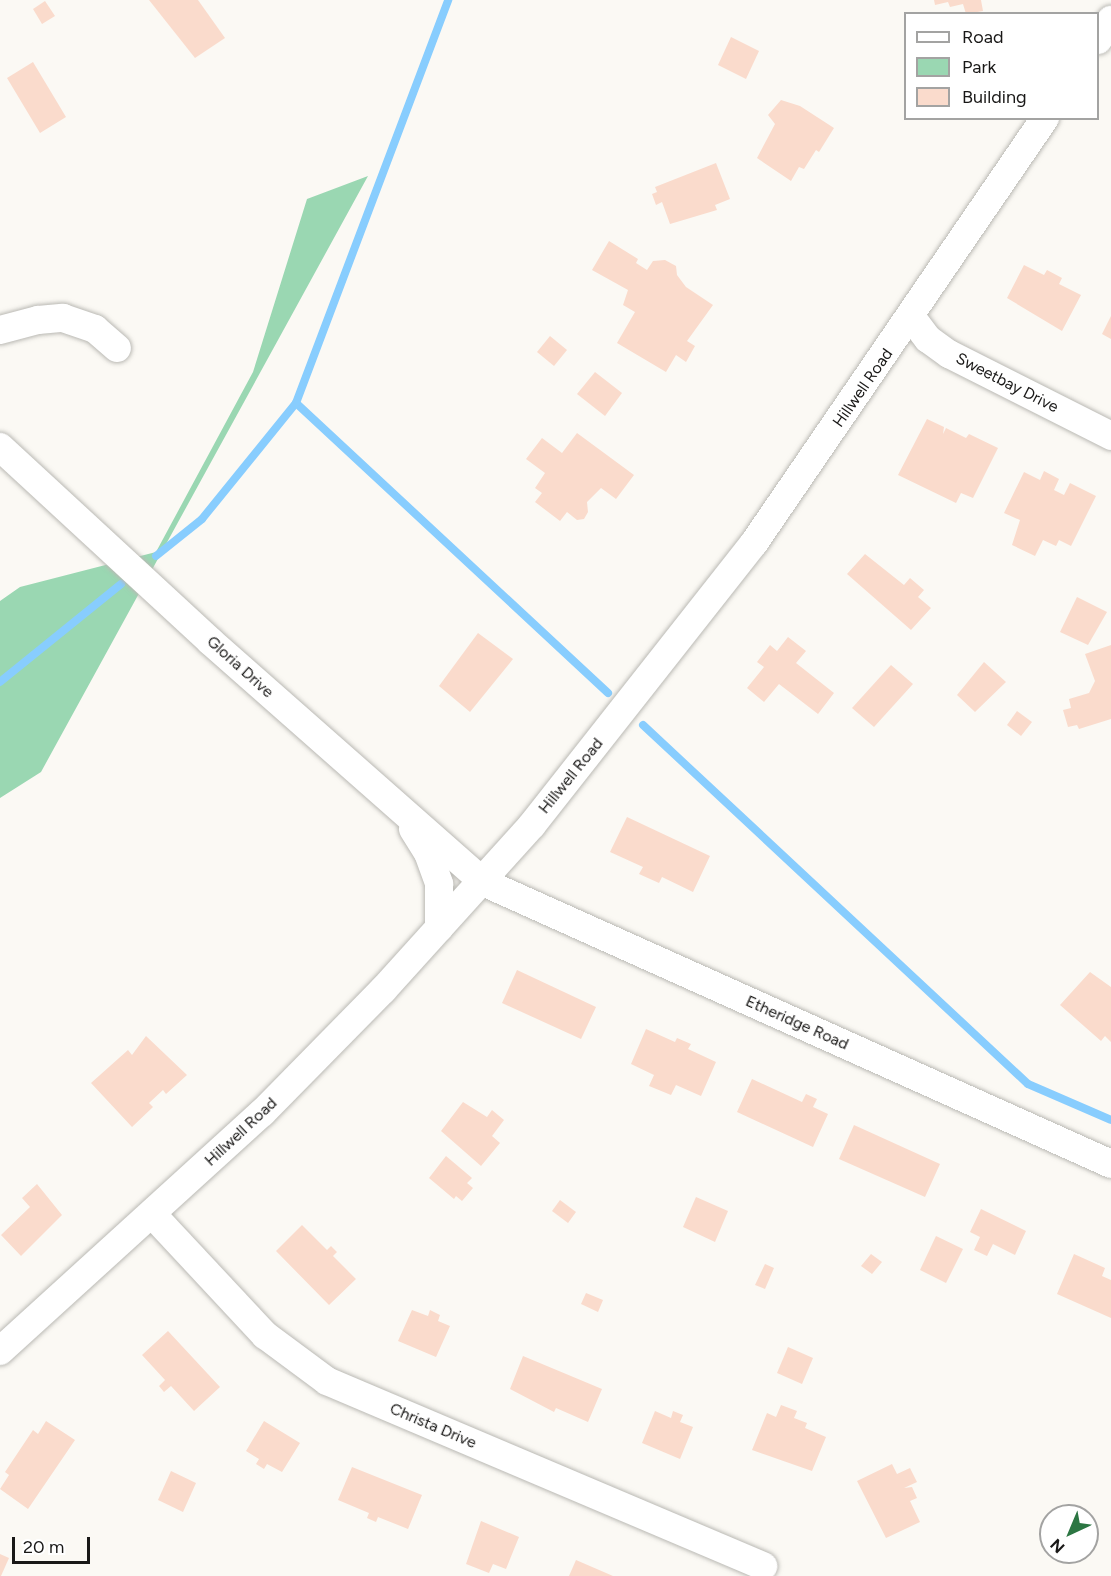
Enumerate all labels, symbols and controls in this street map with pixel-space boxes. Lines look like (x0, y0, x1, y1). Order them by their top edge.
legend (904, 12, 1099, 120)
text: Road (962, 26, 1003, 48)
text: Park (962, 56, 996, 78)
text: Building (962, 86, 1027, 108)
street label: Hillwell Road (829, 345, 897, 431)
street label: Sweetbay Drive (953, 349, 1061, 417)
street label: Gloria Drive (203, 632, 277, 702)
street label: Hillwell Road (535, 734, 607, 818)
street label: Etheridge Road (743, 992, 851, 1054)
street label: Hillwell Road (201, 1094, 281, 1170)
street label: Christa Drive (387, 1399, 479, 1453)
north arrow (1039, 1504, 1099, 1564)
scale bar (15, 1525, 93, 1563)
text: N (1046, 1535, 1069, 1557)
text: 20 m (23, 1536, 64, 1558)

